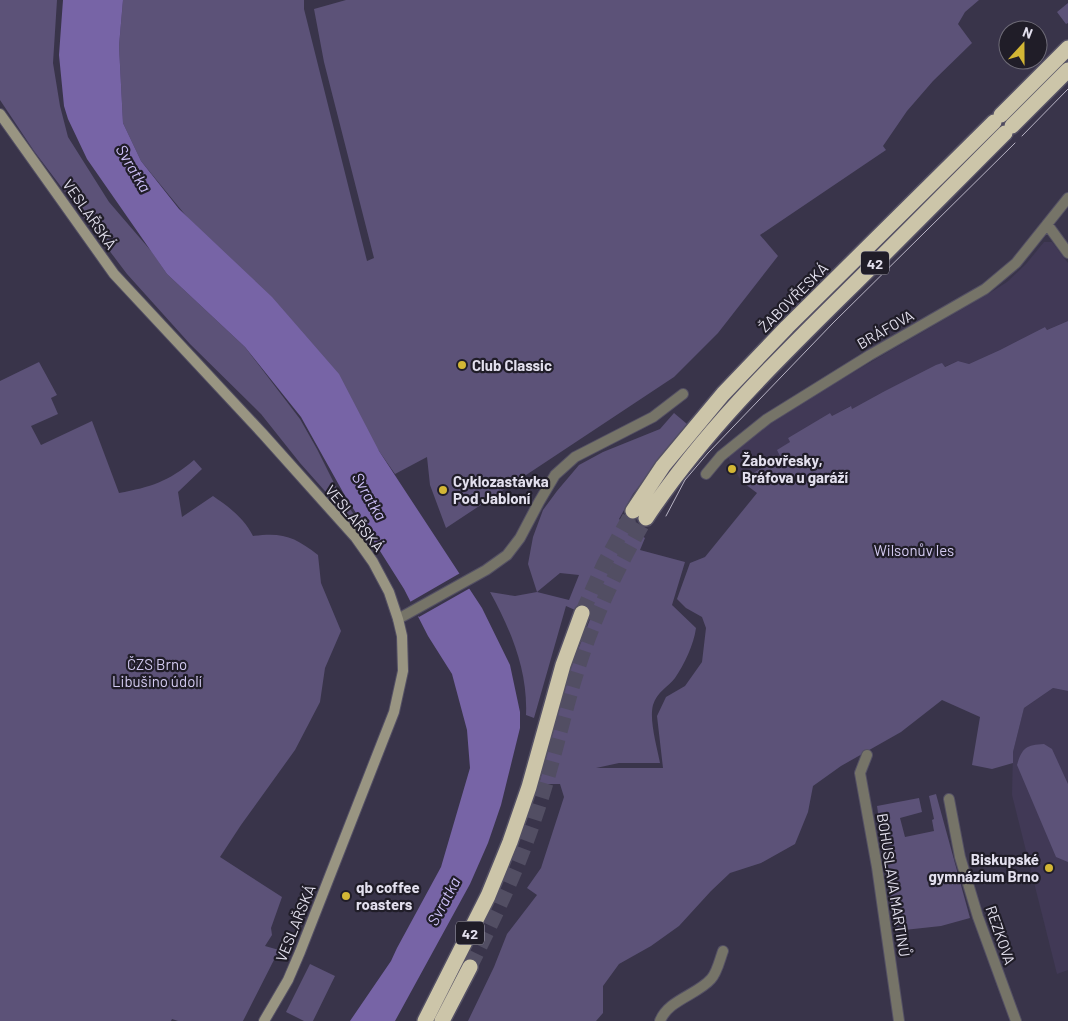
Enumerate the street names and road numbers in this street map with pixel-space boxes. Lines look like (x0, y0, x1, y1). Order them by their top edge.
street label: VESLAŘSKÁ (59, 176, 121, 252)
road number: 42 (861, 252, 889, 274)
street label: ŽABOVŘESKÁ (755, 259, 831, 335)
street label: BRÁFOVA (853, 306, 917, 352)
street label: VESLAŘSKÁ (322, 481, 388, 555)
street label: BOHUSLAVA MARTINŮ (874, 812, 915, 958)
street label: VESLAŘSKÁ (271, 882, 319, 964)
street label: REZKOVA (983, 903, 1019, 967)
road number: 42 (456, 921, 484, 944)

